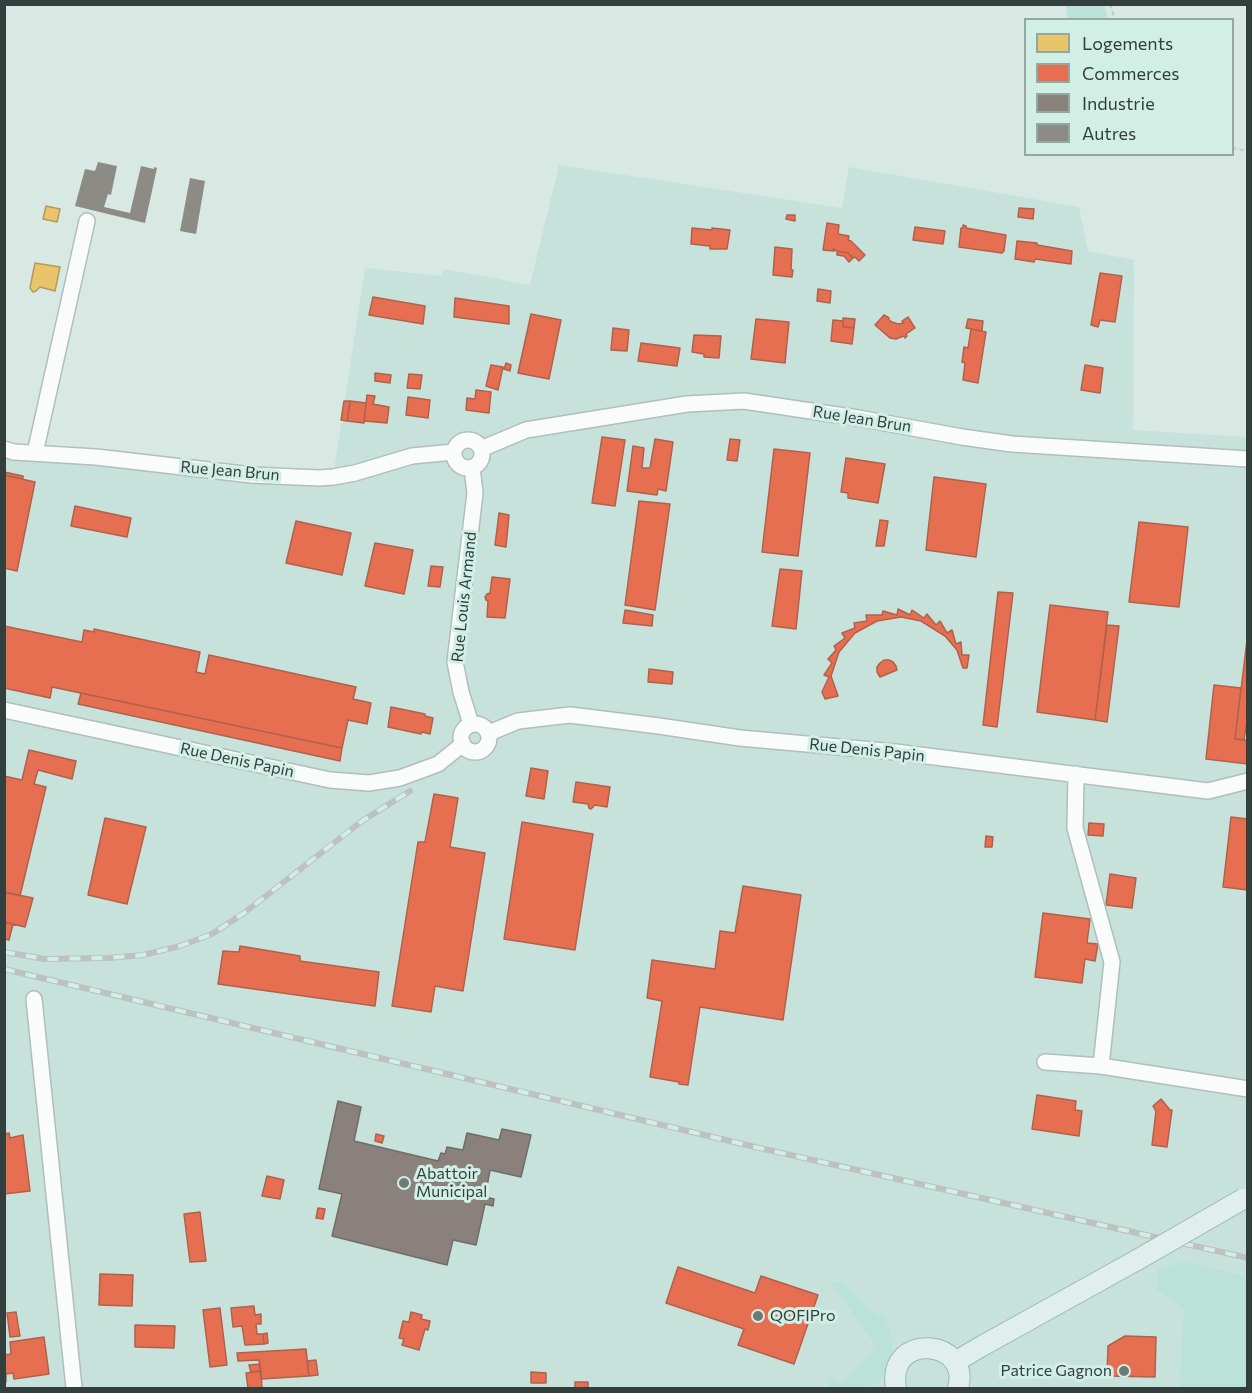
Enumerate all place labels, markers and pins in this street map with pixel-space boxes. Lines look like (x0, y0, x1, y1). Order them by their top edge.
place label: Abattoir Municipal (416, 1164, 487, 1202)
marker: Abattoir Municipal (397, 1176, 411, 1190)
place label: QOFIPro (770, 1306, 836, 1326)
marker: QOFIPro (751, 1309, 765, 1323)
place label: Patrice Gagnon (1000, 1361, 1112, 1381)
marker: Patrice Gagnon (1117, 1364, 1131, 1378)

